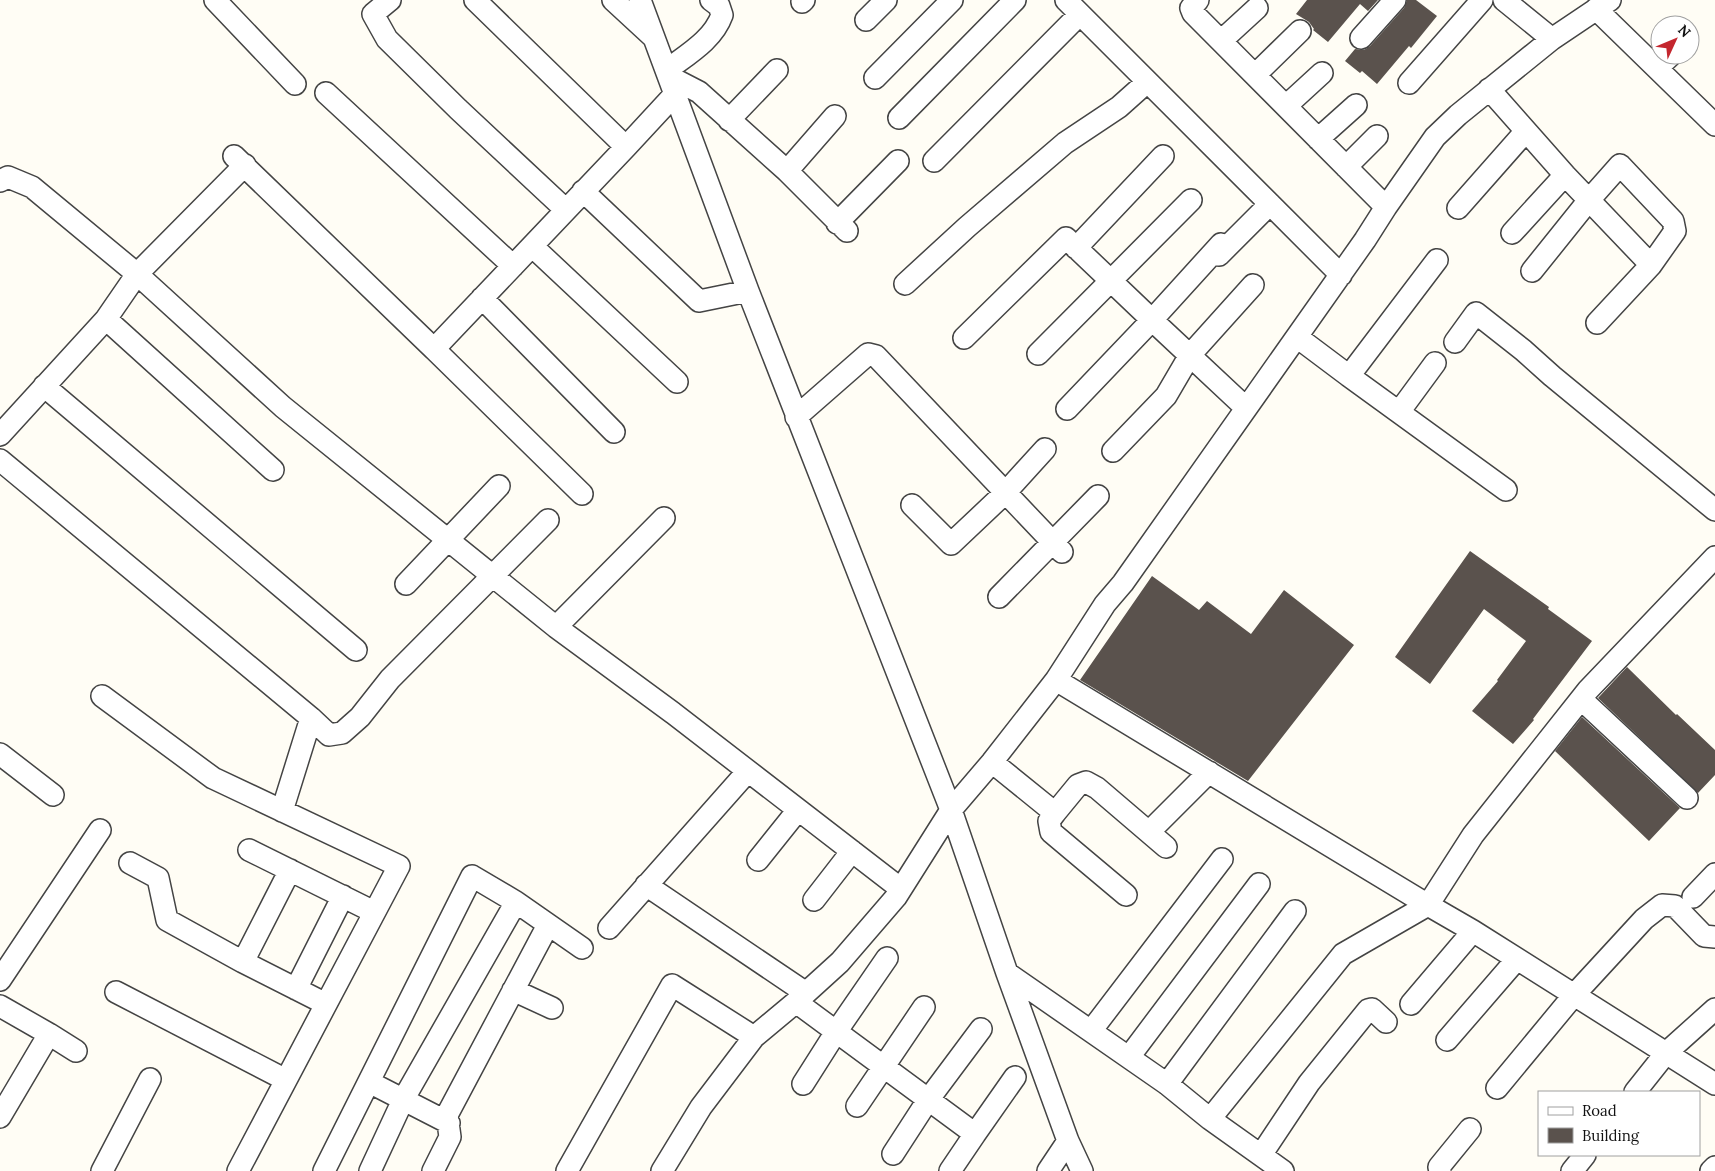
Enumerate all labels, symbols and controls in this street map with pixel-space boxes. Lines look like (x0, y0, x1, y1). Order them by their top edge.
north arrow (1650, 15, 1700, 65)
text: N (1674, 21, 1695, 41)
legend (1538, 1091, 1700, 1156)
text: Road (1582, 1101, 1617, 1120)
text: Building (1582, 1126, 1640, 1145)

